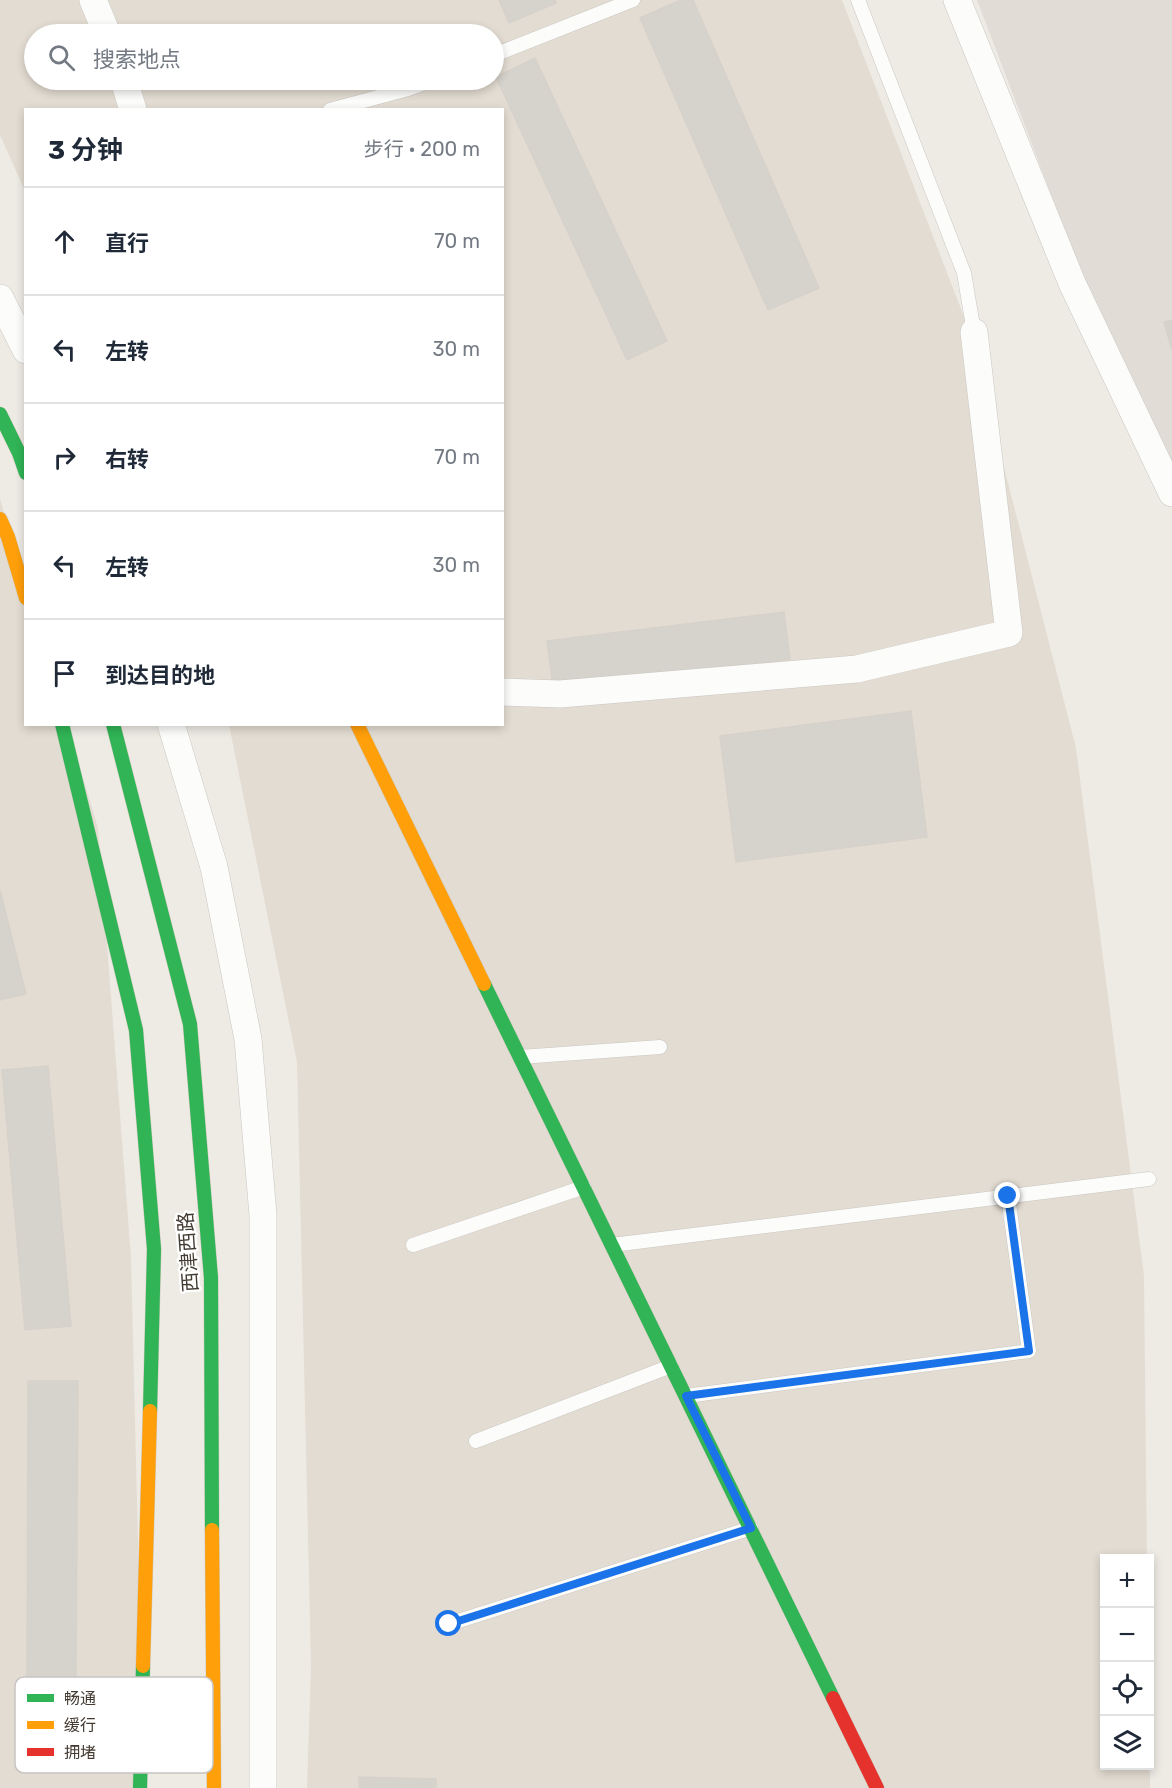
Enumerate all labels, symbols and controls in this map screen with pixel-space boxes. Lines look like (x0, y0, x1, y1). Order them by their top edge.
search box (24, 24, 504, 90)
icon: search (45, 41, 78, 74)
text: 搜索地点 (93, 46, 181, 73)
text: 3 分钟 (48, 135, 123, 166)
text: 步行 · 200 m (364, 137, 480, 161)
icon: ahead (48, 225, 81, 258)
text: 70 m (434, 229, 480, 253)
text: 直行 (105, 230, 149, 257)
icon: left (48, 333, 81, 366)
text: 30 m (433, 337, 480, 361)
text: 左转 (105, 338, 149, 365)
icon: right (48, 441, 81, 474)
text: 70 m (434, 445, 480, 469)
text: 右转 (105, 446, 149, 473)
icon: left (48, 549, 81, 582)
text: 30 m (433, 553, 480, 577)
text: 左转 (105, 554, 149, 581)
icon: arrive (48, 657, 81, 690)
text: 到达目的地 (105, 662, 215, 689)
route end (994, 1182, 1020, 1208)
street label: 西津西路 (173, 1211, 203, 1293)
map controls (1100, 1554, 1154, 1770)
button: + (1100, 1554, 1154, 1608)
button: − (1100, 1608, 1154, 1662)
route start (435, 1610, 461, 1636)
button: locate (1100, 1662, 1154, 1716)
legend (15, 1677, 213, 1773)
text: 畅通 (64, 1689, 96, 1708)
text: 缓行 (64, 1716, 96, 1735)
button: layers (1100, 1716, 1154, 1770)
text: 拥堵 (64, 1743, 96, 1762)

